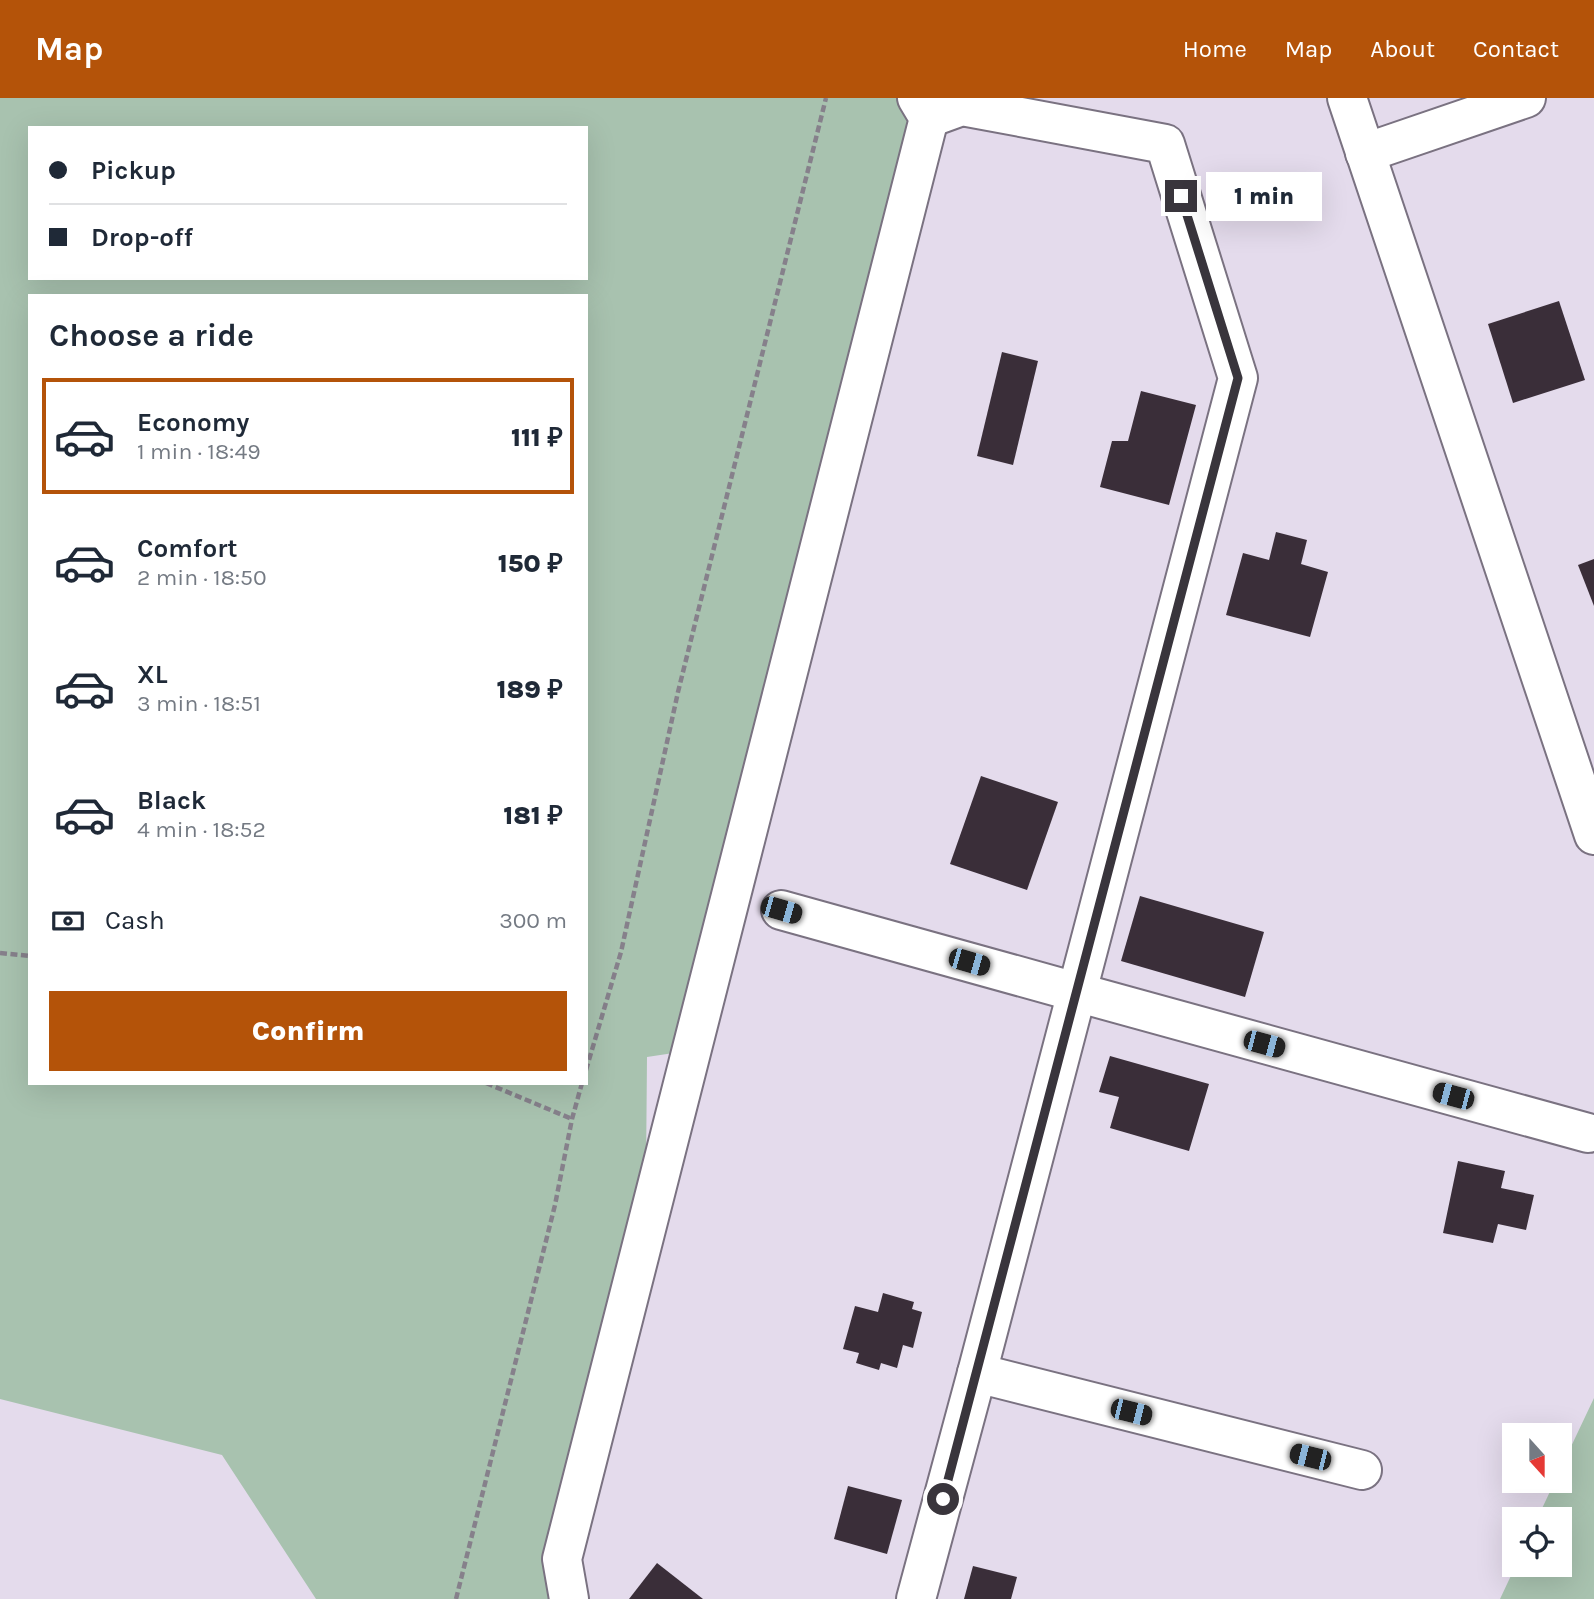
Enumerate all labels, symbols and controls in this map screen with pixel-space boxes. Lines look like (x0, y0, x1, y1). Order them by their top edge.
text: Map (35, 30, 103, 68)
text: Home (1183, 35, 1247, 63)
text: Map (1285, 35, 1332, 63)
text: About (1370, 35, 1435, 63)
text: Contact (1473, 35, 1559, 63)
text: Pickup (91, 155, 176, 186)
callout: 1 min (1206, 172, 1321, 220)
route end (1165, 180, 1197, 212)
text: 1 min (1234, 183, 1294, 210)
text: Drop-off (91, 222, 193, 253)
text: Choose a ride (49, 317, 254, 354)
icon: car (53, 405, 116, 468)
text: Economy (137, 407, 249, 438)
text: 111 ₽ (511, 422, 563, 453)
text: 1 min · 18:49 (137, 438, 261, 465)
icon: car (53, 531, 116, 594)
text: Comfort (137, 533, 238, 564)
text: 150 ₽ (498, 548, 563, 579)
text: 2 min · 18:50 (137, 564, 267, 591)
icon: car (53, 657, 116, 720)
text: XL (137, 659, 168, 690)
text: 189 ₽ (497, 674, 563, 705)
text: 3 min · 18:51 (137, 690, 261, 717)
icon: car (53, 783, 116, 846)
text: Black (137, 785, 206, 816)
text: 181 ₽ (503, 800, 563, 831)
text: 4 min · 18:52 (137, 816, 266, 843)
car (758, 894, 805, 926)
icon: cash (49, 902, 87, 940)
text: Cash (105, 905, 165, 936)
text: 300 m (499, 907, 567, 934)
car (946, 946, 993, 978)
button: Confirm (49, 991, 567, 1071)
car (1241, 1028, 1288, 1060)
car (1430, 1080, 1477, 1112)
car (1109, 1397, 1154, 1427)
north arrow (1502, 1423, 1572, 1493)
map controls (1502, 1423, 1572, 1577)
car (1288, 1442, 1333, 1472)
route start (927, 1483, 959, 1515)
button: locate (1502, 1507, 1572, 1577)

